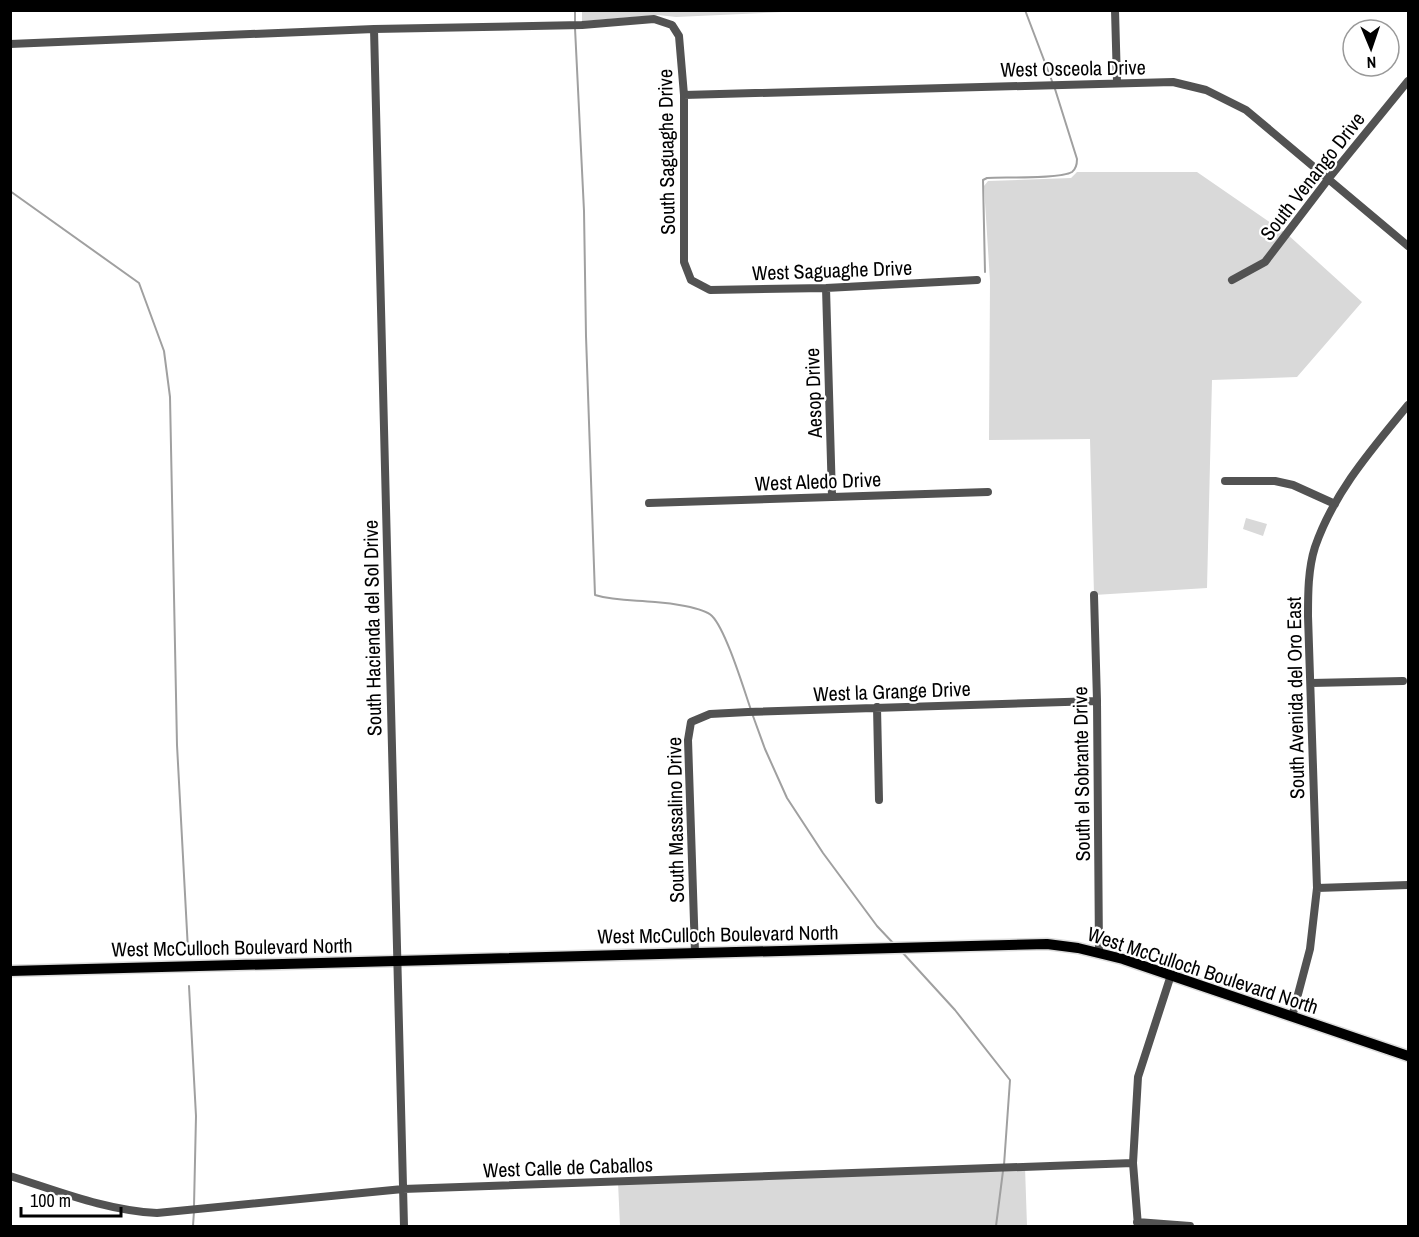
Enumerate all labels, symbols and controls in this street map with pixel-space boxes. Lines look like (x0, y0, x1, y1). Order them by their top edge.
north arrow (1341, 18, 1401, 78)
text: N (1366, 52, 1377, 74)
street label: West Osceola Drive (1000, 53, 1146, 83)
street label: South Saguaghe Drive (651, 69, 681, 235)
street label: South Venango Drive (1253, 106, 1371, 246)
street label: West Saguaghe Drive (751, 254, 913, 286)
street label: Aesop Drive (798, 347, 828, 440)
street label: West Aledo Drive (754, 465, 882, 497)
street label: South Hacienda del Sol Drive (357, 520, 387, 736)
street label: South Avenida del Oro East (1280, 596, 1310, 799)
street label: West la Grange Drive (813, 675, 971, 707)
street label: South el Sobrante Drive (1066, 686, 1096, 862)
street label: South Massalino Drive (660, 737, 690, 903)
street label: West McCulloch Boulevard North (597, 918, 839, 950)
street label: West McCulloch Boulevard North (1084, 920, 1322, 1020)
street label: West McCulloch Boulevard North (111, 931, 353, 963)
street label: West Calle de Caballos (482, 1151, 654, 1183)
scale bar (21, 1180, 122, 1218)
text: 100 m (30, 1188, 71, 1213)

